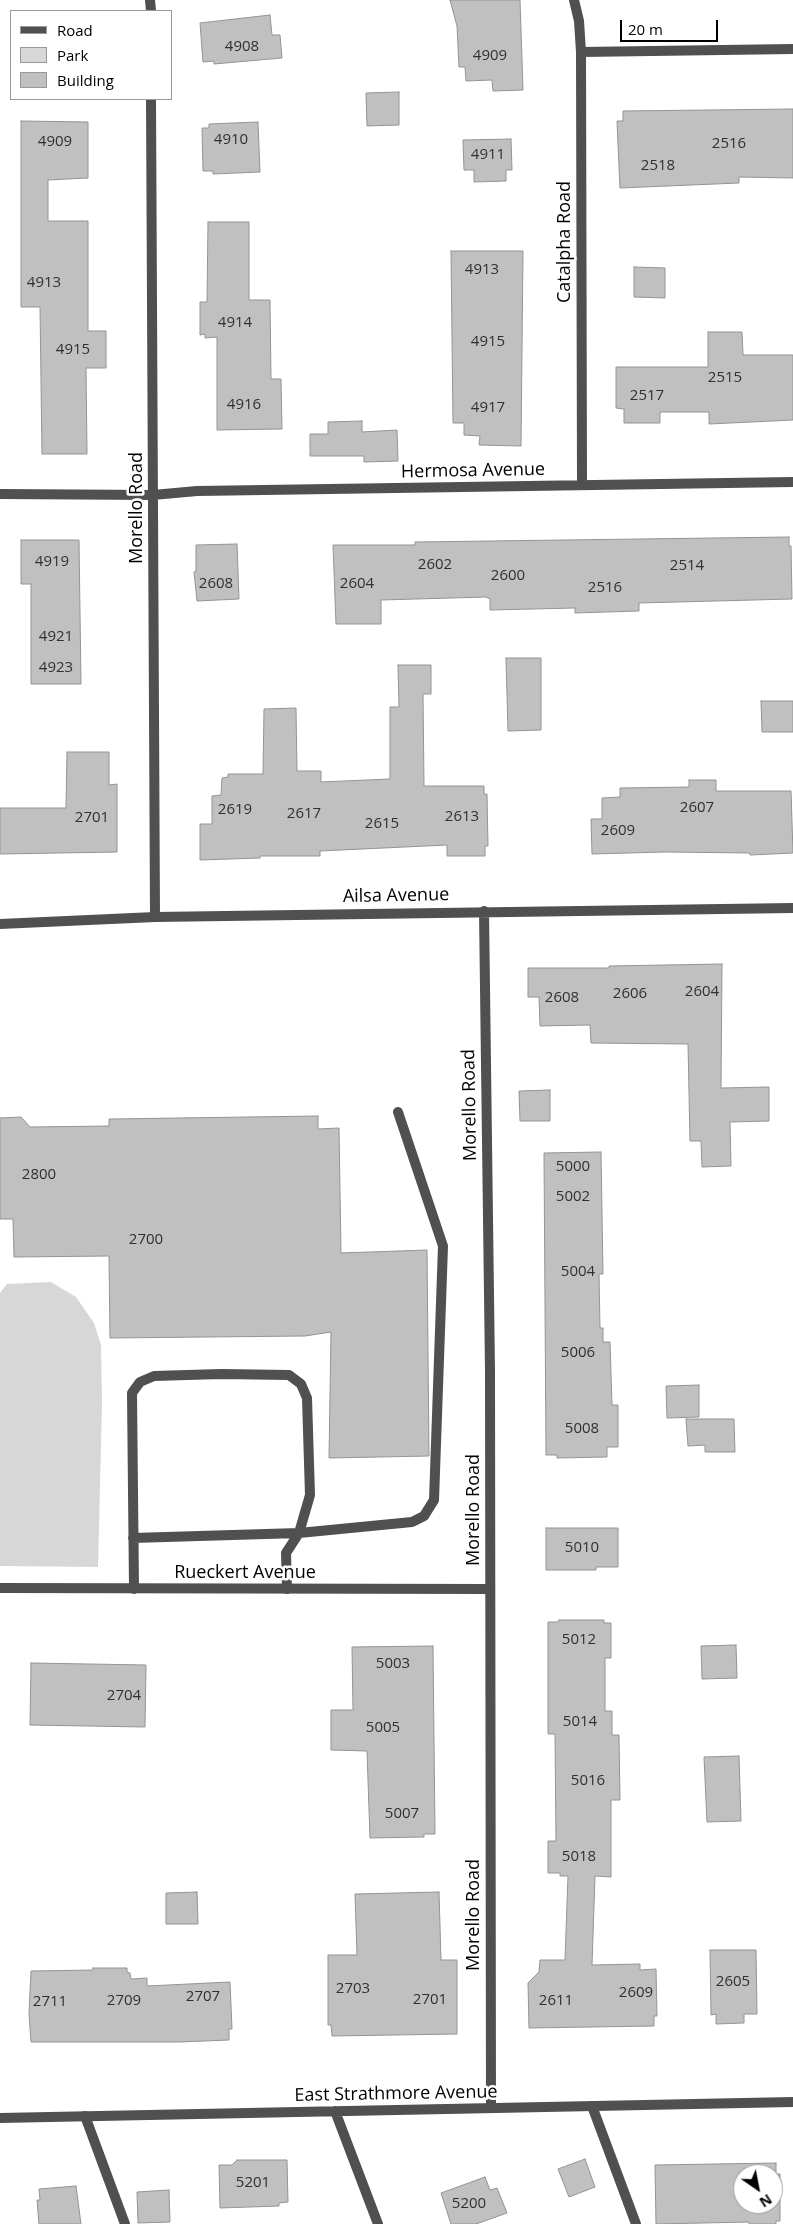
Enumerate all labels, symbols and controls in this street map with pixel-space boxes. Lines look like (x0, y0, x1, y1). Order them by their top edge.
legend (10, 10, 172, 100)
scale bar (623, 10, 720, 42)
text: 20 m (628, 19, 663, 39)
text: Road (57, 20, 93, 40)
house number: 4908 (225, 38, 259, 56)
text: Park (57, 45, 88, 65)
house number: 4909 (473, 47, 507, 65)
text: Building (57, 70, 114, 90)
house number: 4910 (214, 131, 248, 149)
house number: 4909 (38, 133, 72, 151)
house number: 2516 (712, 135, 746, 153)
house number: 4911 (471, 146, 505, 164)
house number: 2518 (641, 157, 675, 175)
street label: Catalpha Road (554, 181, 576, 303)
house number: 4913 (465, 261, 499, 279)
house number: 4913 (27, 274, 61, 292)
house number: 4914 (218, 314, 252, 332)
house number: 4915 (471, 333, 505, 351)
house number: 4915 (56, 341, 90, 359)
house number: 2515 (708, 369, 742, 387)
house number: 2517 (630, 387, 664, 405)
house number: 4916 (227, 396, 261, 414)
house number: 4917 (471, 399, 505, 417)
street label: Morello Road (126, 452, 148, 564)
street label: Hermosa Avenue (401, 459, 545, 483)
house number: 4919 (35, 553, 69, 571)
house number: 2602 (418, 556, 452, 574)
house number: 2514 (670, 557, 704, 575)
house number: 2600 (491, 567, 525, 585)
house number: 2608 (199, 575, 233, 593)
house number: 2604 (340, 575, 374, 593)
house number: 2516 (588, 579, 622, 597)
house number: 4921 (39, 628, 73, 646)
house number: 4923 (39, 659, 73, 677)
house number: 2607 (680, 799, 714, 817)
house number: 2619 (218, 801, 252, 819)
house number: 2617 (287, 805, 321, 823)
house number: 2613 (445, 808, 479, 826)
house number: 2701 (75, 809, 109, 827)
house number: 2615 (365, 815, 399, 833)
house number: 2609 (601, 822, 635, 840)
street label: Ailsa Avenue (343, 884, 449, 908)
house number: 2604 (685, 983, 719, 1001)
house number: 2606 (613, 985, 647, 1003)
house number: 2608 (545, 989, 579, 1007)
street label: Morello Road (458, 1049, 482, 1161)
house number: 5000 (556, 1158, 590, 1176)
house number: 2800 (22, 1166, 56, 1184)
house number: 5002 (556, 1188, 590, 1206)
house number: 2700 (129, 1231, 163, 1249)
house number: 5004 (561, 1263, 595, 1281)
house number: 5006 (561, 1344, 595, 1362)
house number: 5008 (565, 1420, 599, 1438)
street label: Morello Road (463, 1454, 485, 1566)
house number: 5010 (565, 1539, 599, 1557)
street label: Rueckert Avenue (174, 1562, 316, 1584)
house number: 5012 (562, 1631, 596, 1649)
house number: 5003 (376, 1655, 410, 1673)
house number: 2704 (107, 1687, 141, 1705)
house number: 5014 (563, 1713, 597, 1731)
house number: 5005 (366, 1719, 400, 1737)
house number: 5016 (571, 1772, 605, 1790)
house number: 5007 (385, 1805, 419, 1823)
house number: 5018 (562, 1848, 596, 1866)
street label: Morello Road (463, 1859, 485, 1971)
house number: 2605 (716, 1973, 750, 1991)
house number: 2703 (336, 1980, 370, 1998)
house number: 2609 (619, 1984, 653, 2002)
house number: 2707 (186, 1988, 220, 2006)
house number: 2701 (413, 1991, 447, 2009)
house number: 2709 (107, 1992, 141, 2010)
house number: 2611 (539, 1992, 573, 2010)
house number: 2711 (33, 1993, 67, 2011)
street label: East Strathmore Avenue (294, 2081, 498, 2107)
north arrow (733, 2164, 783, 2214)
house number: 5201 (236, 2174, 270, 2192)
text: N (756, 2190, 776, 2212)
house number: 5200 (452, 2195, 486, 2213)

